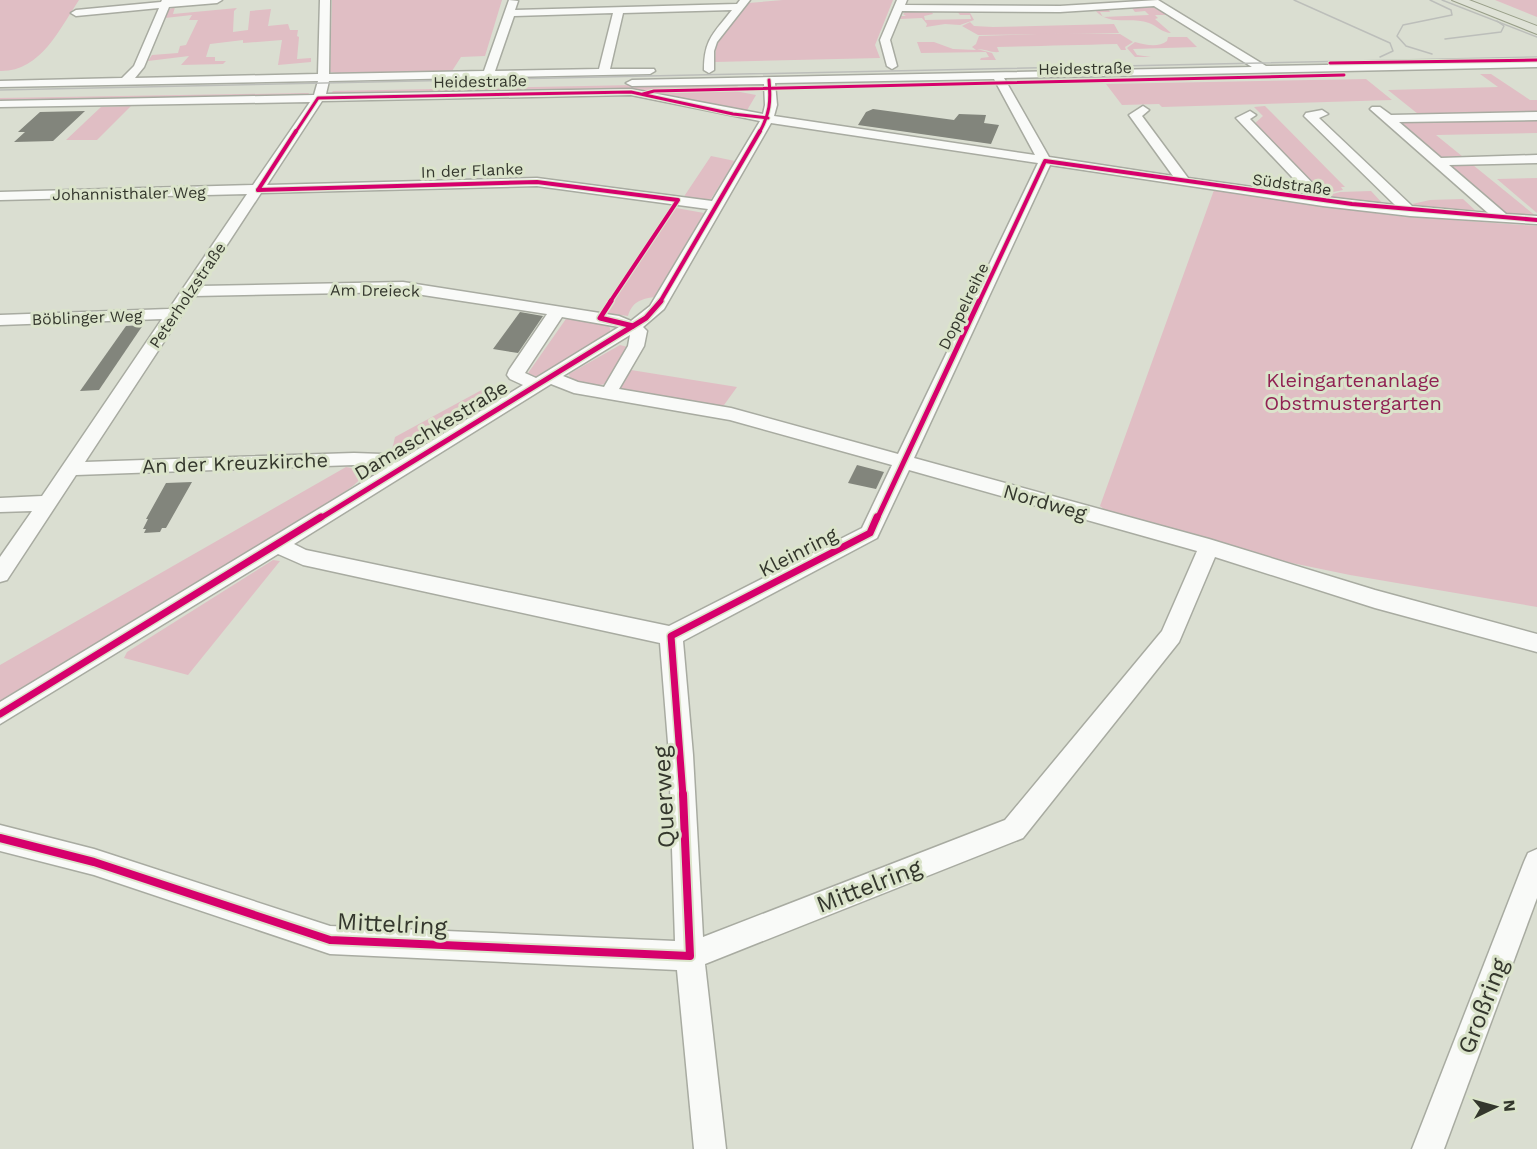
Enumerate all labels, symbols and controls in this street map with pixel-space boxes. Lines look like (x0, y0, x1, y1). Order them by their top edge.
street label: Heidestraße (1038, 58, 1132, 79)
street label: Heidestraße (433, 71, 527, 92)
street label: In der Flanke (420, 159, 524, 182)
street label: Südstraße (1251, 170, 1333, 199)
street label: Johannisthaler Weg (52, 183, 206, 204)
street label: Peterholzstraße (145, 239, 230, 352)
street label: Doppelreihe (934, 260, 993, 353)
street label: Am Dreieck (330, 280, 420, 301)
street label: Böblinger Weg (31, 306, 143, 329)
park label: Kleingartenanlage Obstmustergarten (1264, 368, 1442, 415)
street label: Damaschkestraße (350, 375, 512, 485)
street label: An der Kreuzkirche (142, 448, 328, 478)
street label: Nordweg (1001, 479, 1090, 525)
street label: Kleinring (755, 522, 842, 582)
street label: Querweg (647, 745, 681, 849)
street label: Mittelring (812, 853, 926, 919)
street label: Mittelring (336, 907, 448, 941)
street label: Großring (1452, 954, 1514, 1058)
north arrow (1465, 1077, 1525, 1137)
text: N (1499, 1099, 1519, 1112)

